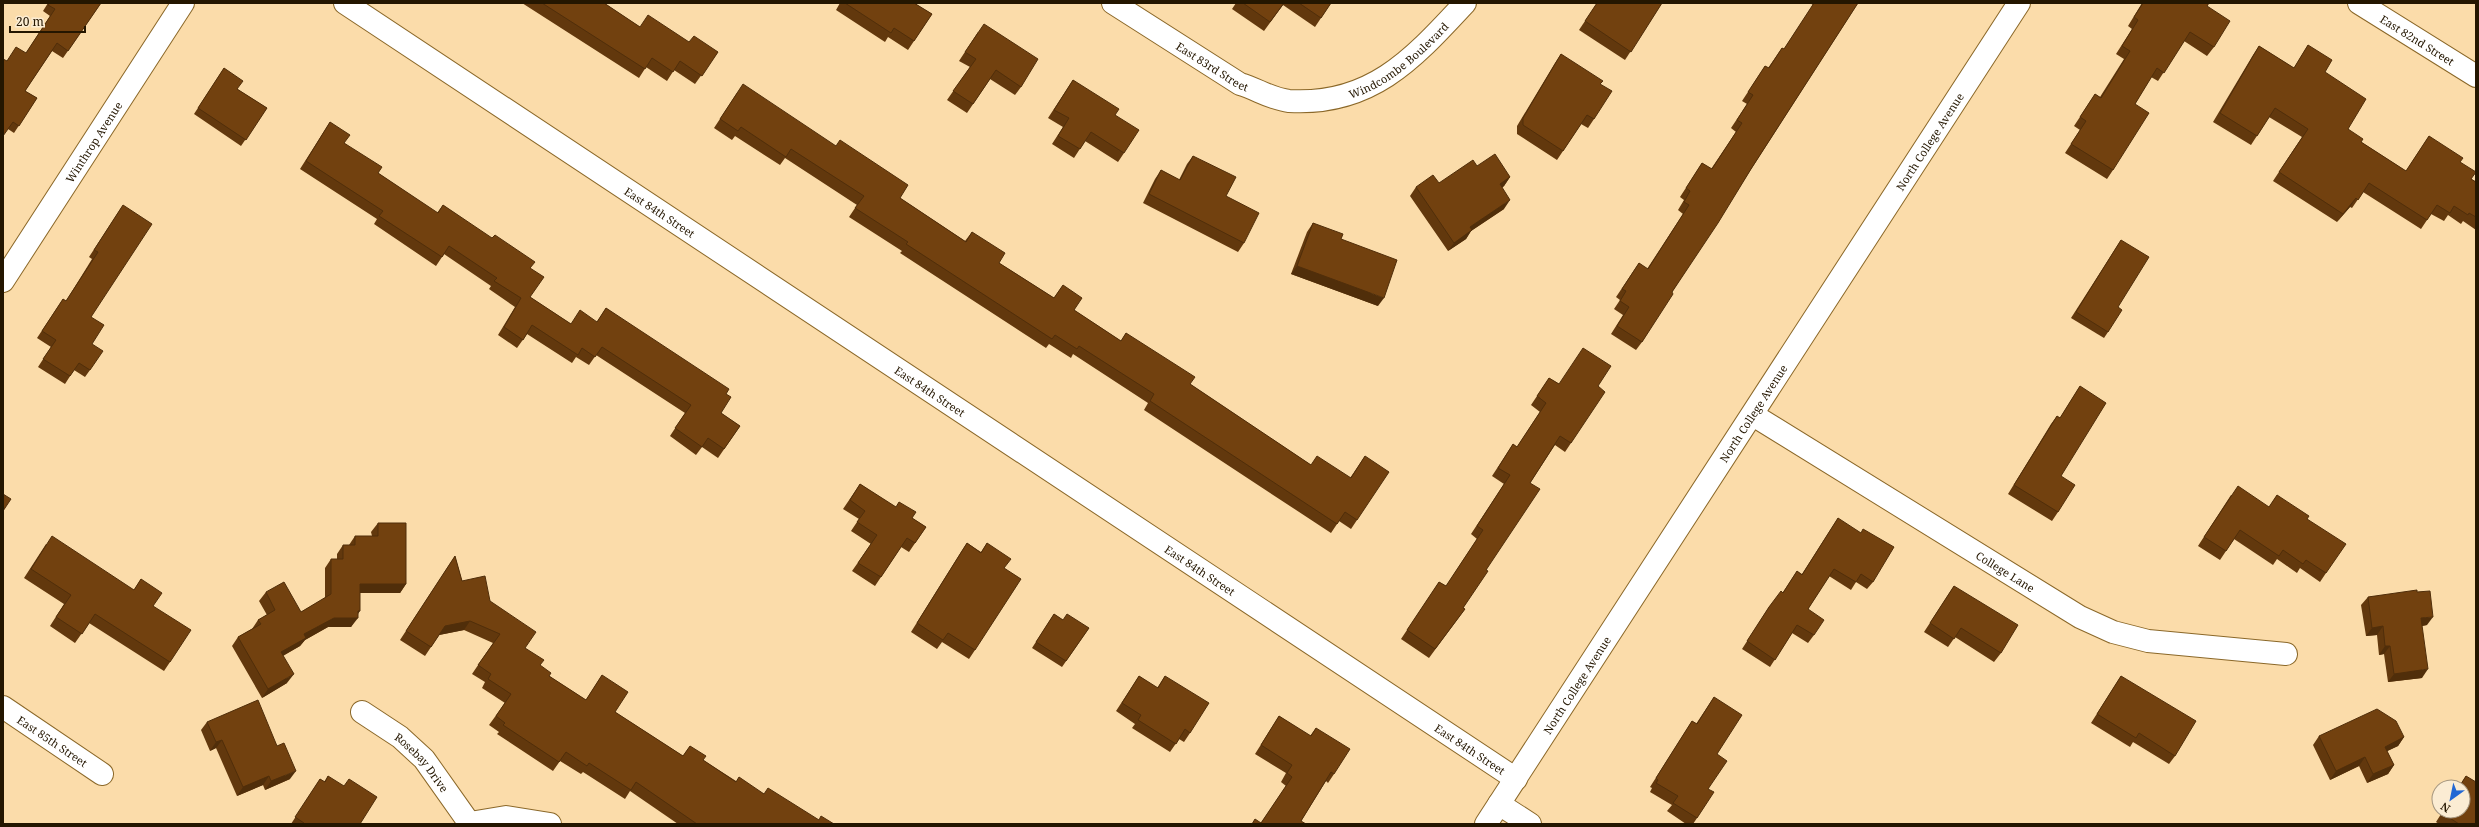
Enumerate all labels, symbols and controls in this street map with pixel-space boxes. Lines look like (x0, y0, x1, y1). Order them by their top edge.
scale bar (10, 8, 85, 34)
street label: East 82nd Street (2378, 11, 2457, 68)
text: 20 m (16, 13, 44, 30)
street label: Windcombe Boulevard (1347, 18, 1451, 101)
street label: East 83rd Street (1174, 38, 1251, 94)
street label: North College Avenue (1892, 89, 1967, 193)
street label: Winthrop Avenue (61, 98, 125, 185)
street label: East 84th Street (622, 183, 698, 241)
street label: North College Avenue (1716, 361, 1790, 465)
street label: East 84th Street (892, 362, 968, 420)
street label: East 84th Street (1162, 541, 1238, 599)
street label: College Lane (1973, 547, 2038, 595)
street label: North College Avenue (1539, 633, 1614, 737)
street label: East 85th Street (15, 712, 91, 770)
street label: East 84th Street (1432, 720, 1509, 778)
street label: Rosebay Drive (392, 728, 452, 795)
north arrow (2431, 779, 2471, 819)
text: N (2437, 799, 2453, 816)

